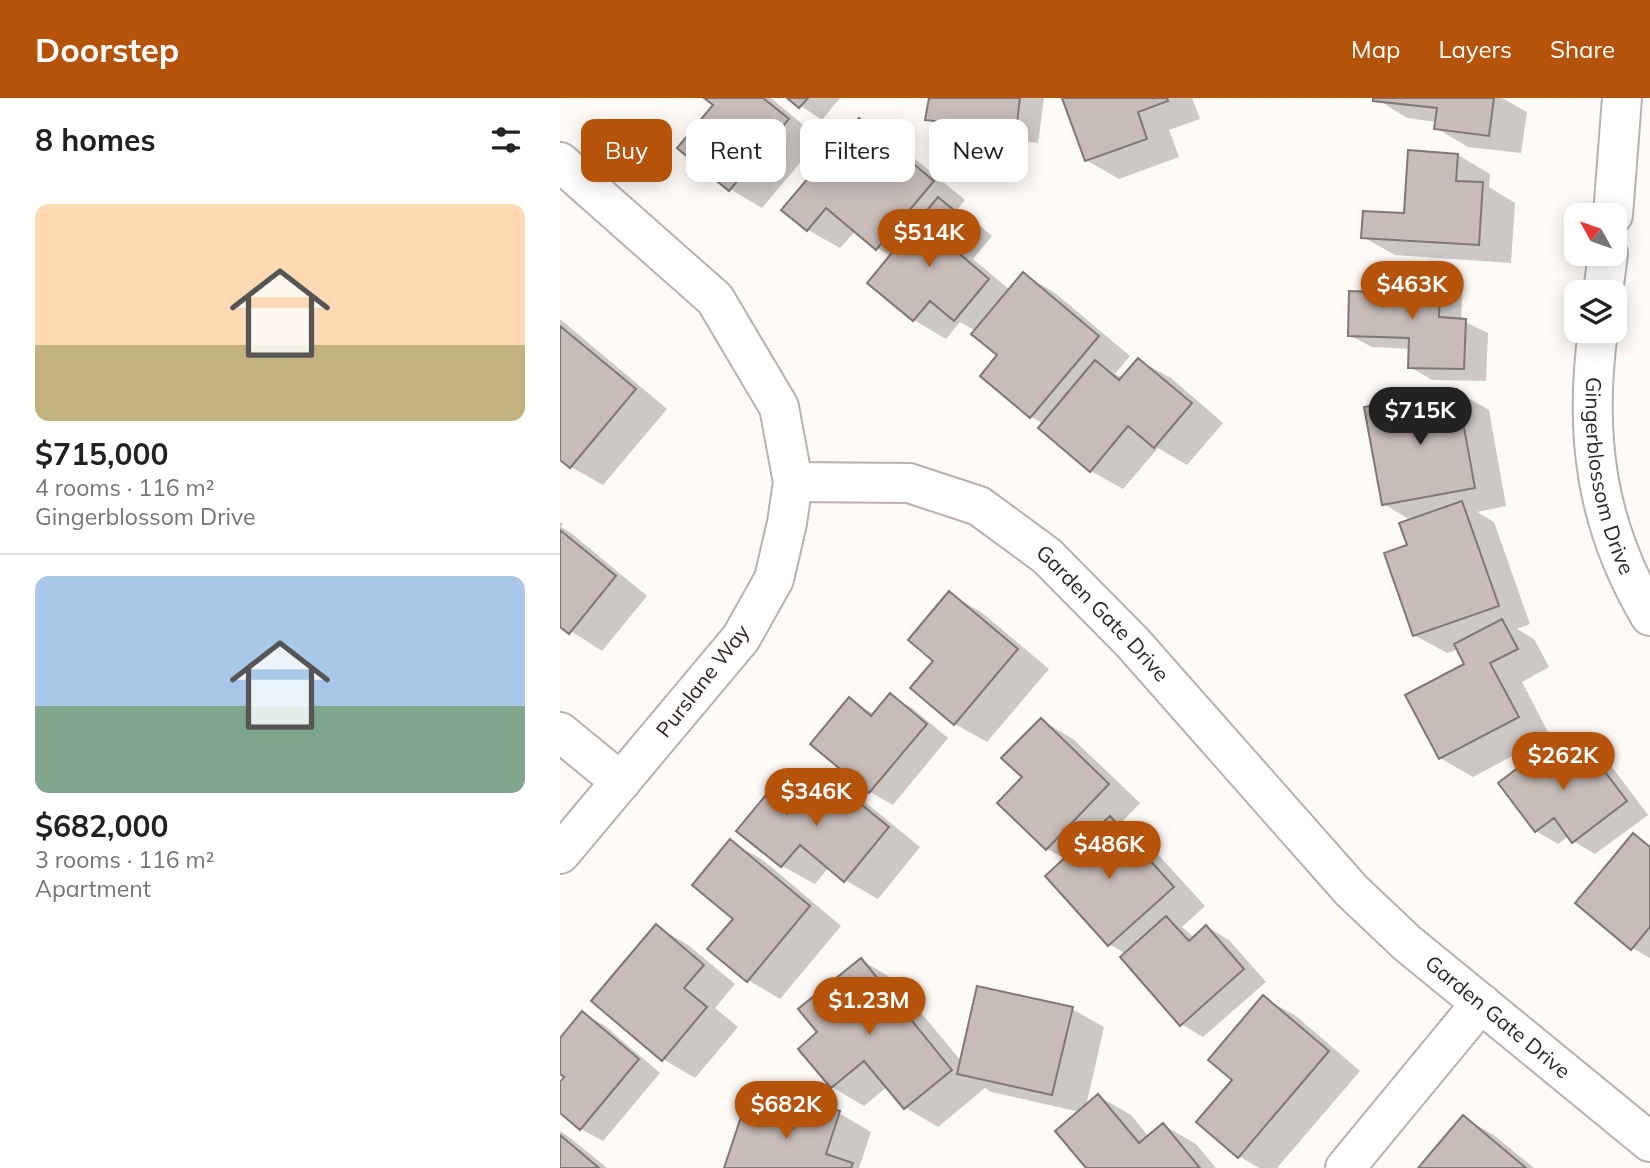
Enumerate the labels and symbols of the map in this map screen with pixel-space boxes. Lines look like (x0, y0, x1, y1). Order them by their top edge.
north arrow (1564, 203, 1628, 266)
pin: $514K (880, 209, 978, 269)
pin: $463K (1363, 262, 1461, 321)
street label: Gingerblossom Drive (1581, 377, 1641, 578)
pin: $715K (1371, 388, 1469, 447)
street label: Garden Gate Drive (1032, 539, 1175, 687)
street label: Purslane Way (650, 619, 754, 742)
pin: $262K (1514, 732, 1612, 792)
pin: $346K (767, 768, 865, 828)
pin: $486K (1060, 822, 1158, 881)
street label: Garden Gate Drive (1420, 949, 1576, 1084)
pin: $1.23M (812, 978, 926, 1037)
pin: $682K (737, 1082, 835, 1141)

